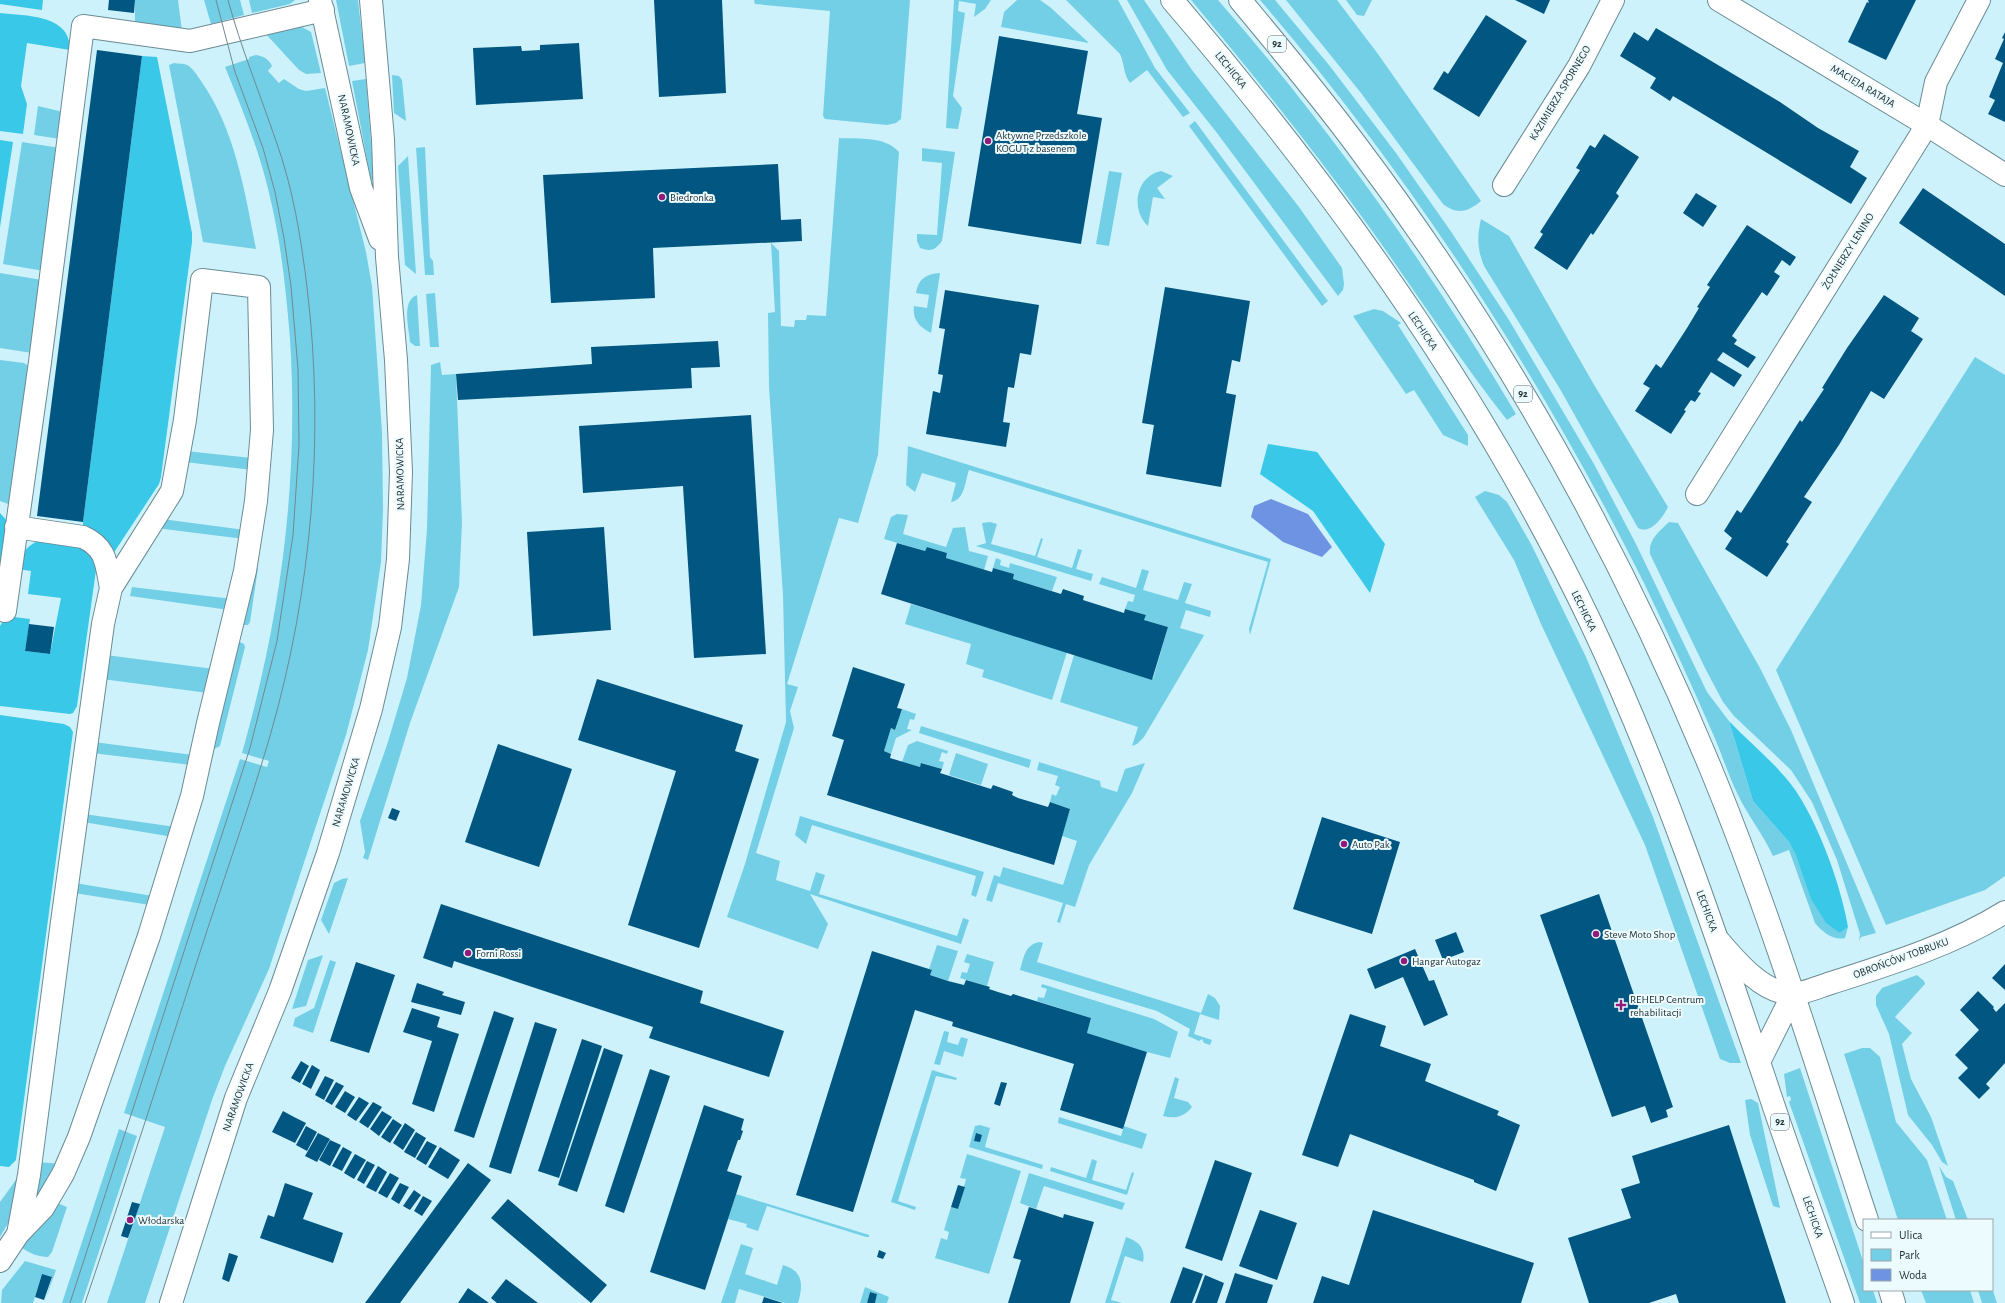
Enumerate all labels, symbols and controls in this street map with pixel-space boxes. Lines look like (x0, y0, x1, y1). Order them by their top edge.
road number: 92 (1268, 36, 1286, 52)
street label: KAZIMIERZA SPORNEGO (1527, 44, 1593, 142)
street label: LECHICKA (1213, 50, 1249, 91)
street label: MACIEJA RATAJA (1829, 62, 1898, 110)
street label: NARAMOWICKA (336, 93, 362, 167)
place label: Aktywne Przedszkole KOGUT z basenem (996, 130, 1086, 154)
marker: Aktywne Przedszkole KOGUT z basenem (983, 136, 993, 146)
marker: Biedronka (657, 192, 667, 202)
place label: Biedronka (670, 192, 714, 203)
street label: ŻOŁNIERZY LENINO (1820, 211, 1876, 291)
street label: LECHICKA (1406, 310, 1440, 353)
road number: 92 (1514, 386, 1532, 402)
street label: NARAMOWICKA (394, 437, 406, 510)
street label: LECHICKA (1569, 589, 1599, 634)
street label: NARAMOWICKA (330, 755, 362, 828)
marker: Auto Pak (1339, 839, 1349, 849)
place label: Auto Pak (1352, 839, 1390, 850)
street label: LECHICKA (1694, 889, 1720, 934)
marker: Steve Moto Shop (1591, 929, 1601, 939)
place label: Steve Moto Shop (1604, 929, 1676, 940)
street label: OBROŃCÓW TOBRUKU (1851, 935, 1950, 980)
marker: Forni Rossi (463, 948, 473, 958)
place label: Forni Rossi (476, 948, 521, 959)
marker: Hangar Autogaz (1399, 956, 1409, 966)
place label: Hangar Autogaz (1412, 956, 1481, 967)
place label: REHELP Centrum rehabilitacji (1630, 994, 1704, 1018)
marker: REHELP Centrum rehabilitacji (1615, 999, 1627, 1011)
street label: NARAMOWICKA (220, 1060, 256, 1133)
road number: 92 (1771, 1114, 1789, 1130)
street label: LECHICKA (1801, 1195, 1826, 1240)
marker: Włodarska (125, 1215, 135, 1225)
place label: Włodarska (138, 1215, 184, 1226)
legend (1863, 1219, 1993, 1291)
text: Ulica (1899, 1229, 1923, 1241)
text: Park (1899, 1249, 1920, 1261)
text: Woda (1899, 1269, 1927, 1281)

